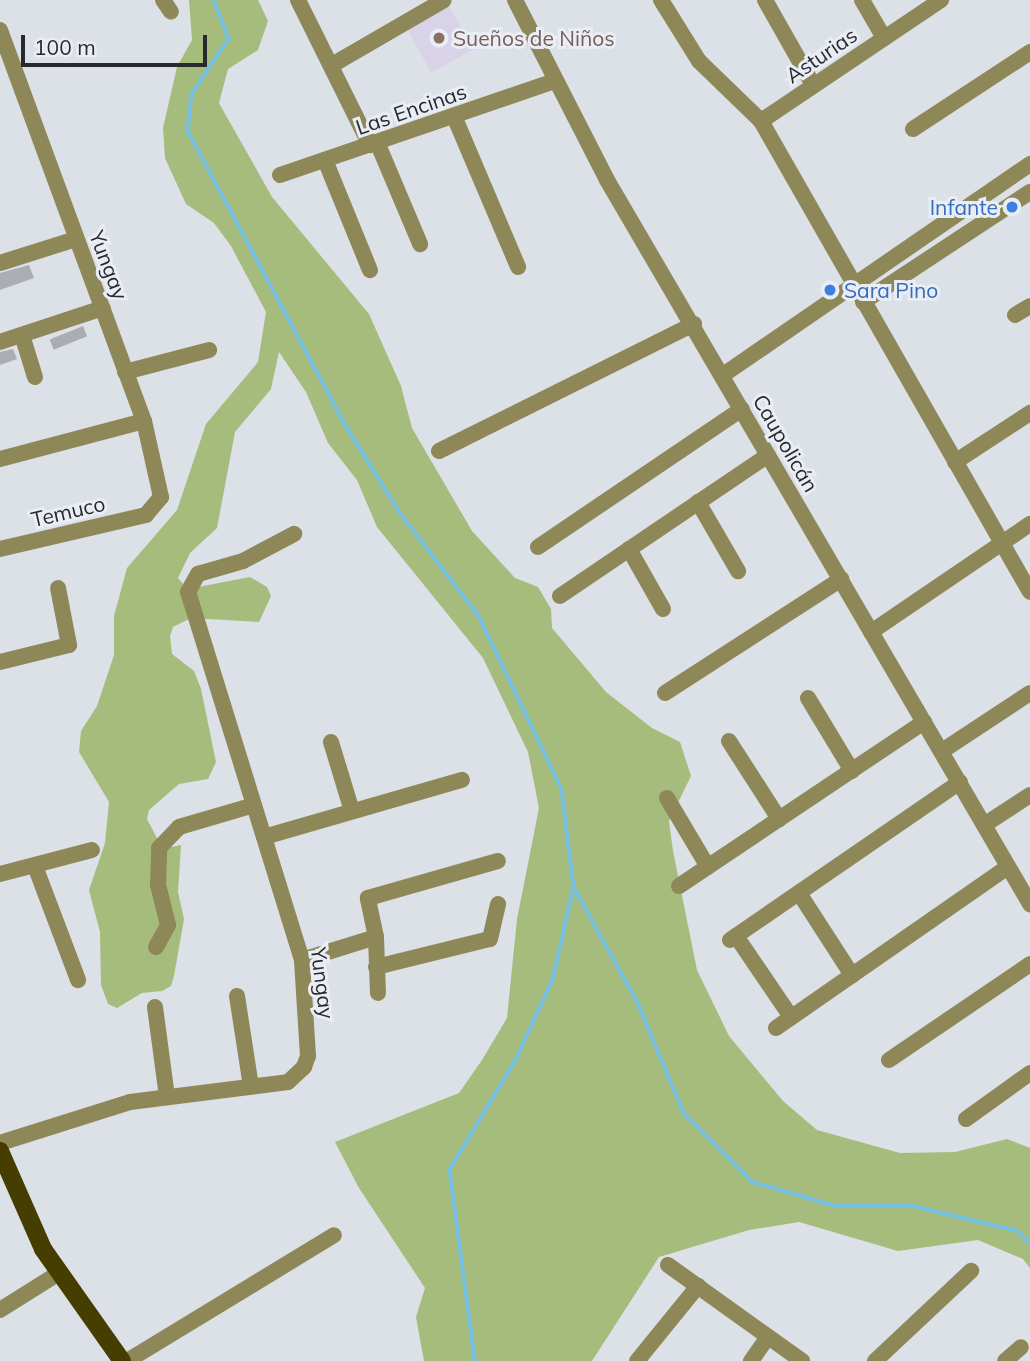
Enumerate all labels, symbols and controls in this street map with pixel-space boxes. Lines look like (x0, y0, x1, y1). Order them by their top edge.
scale bar (24, 21, 210, 65)
street label: Asturias (780, 22, 862, 88)
place label: Sueños de Niños (453, 25, 615, 51)
marker: Sueños de Niños (431, 30, 447, 46)
text: 100 m (34, 34, 96, 60)
street label: Las Encinas (352, 78, 470, 140)
place label: Infante (930, 194, 998, 220)
marker: Infante (1004, 199, 1020, 215)
street label: Yungay (84, 227, 134, 303)
place label: Sara Pino (844, 277, 938, 303)
marker: Sara Pino (822, 282, 838, 298)
street label: Caupolicán (748, 390, 824, 496)
street label: Temuco (29, 490, 107, 532)
street label: Yungay (306, 946, 340, 1020)

